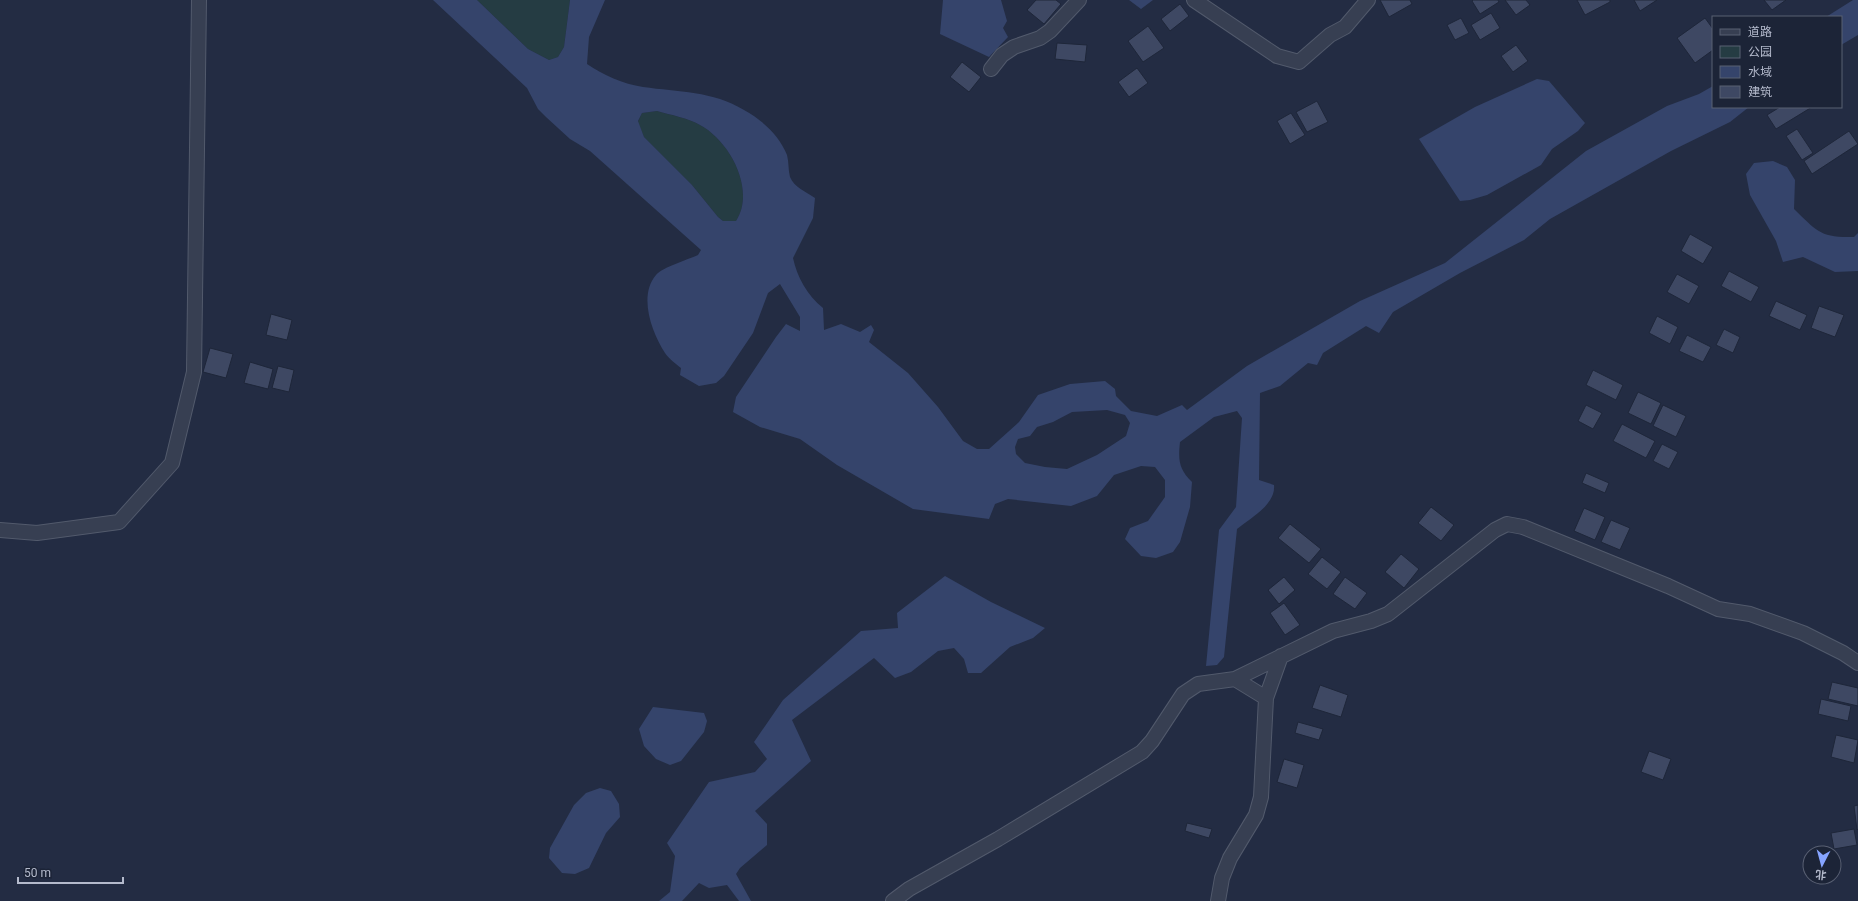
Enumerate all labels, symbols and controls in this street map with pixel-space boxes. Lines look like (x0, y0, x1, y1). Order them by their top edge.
legend (1712, 16, 1842, 108)
text: 道路 (1748, 25, 1772, 39)
text: 公园 (1748, 45, 1772, 59)
text: 水域 (1748, 65, 1772, 79)
text: 建筑 (1748, 85, 1772, 99)
north arrow (1802, 845, 1842, 885)
scale bar (18, 859, 123, 885)
text: 50 m (24, 866, 51, 880)
text: 北 (1815, 867, 1827, 881)

